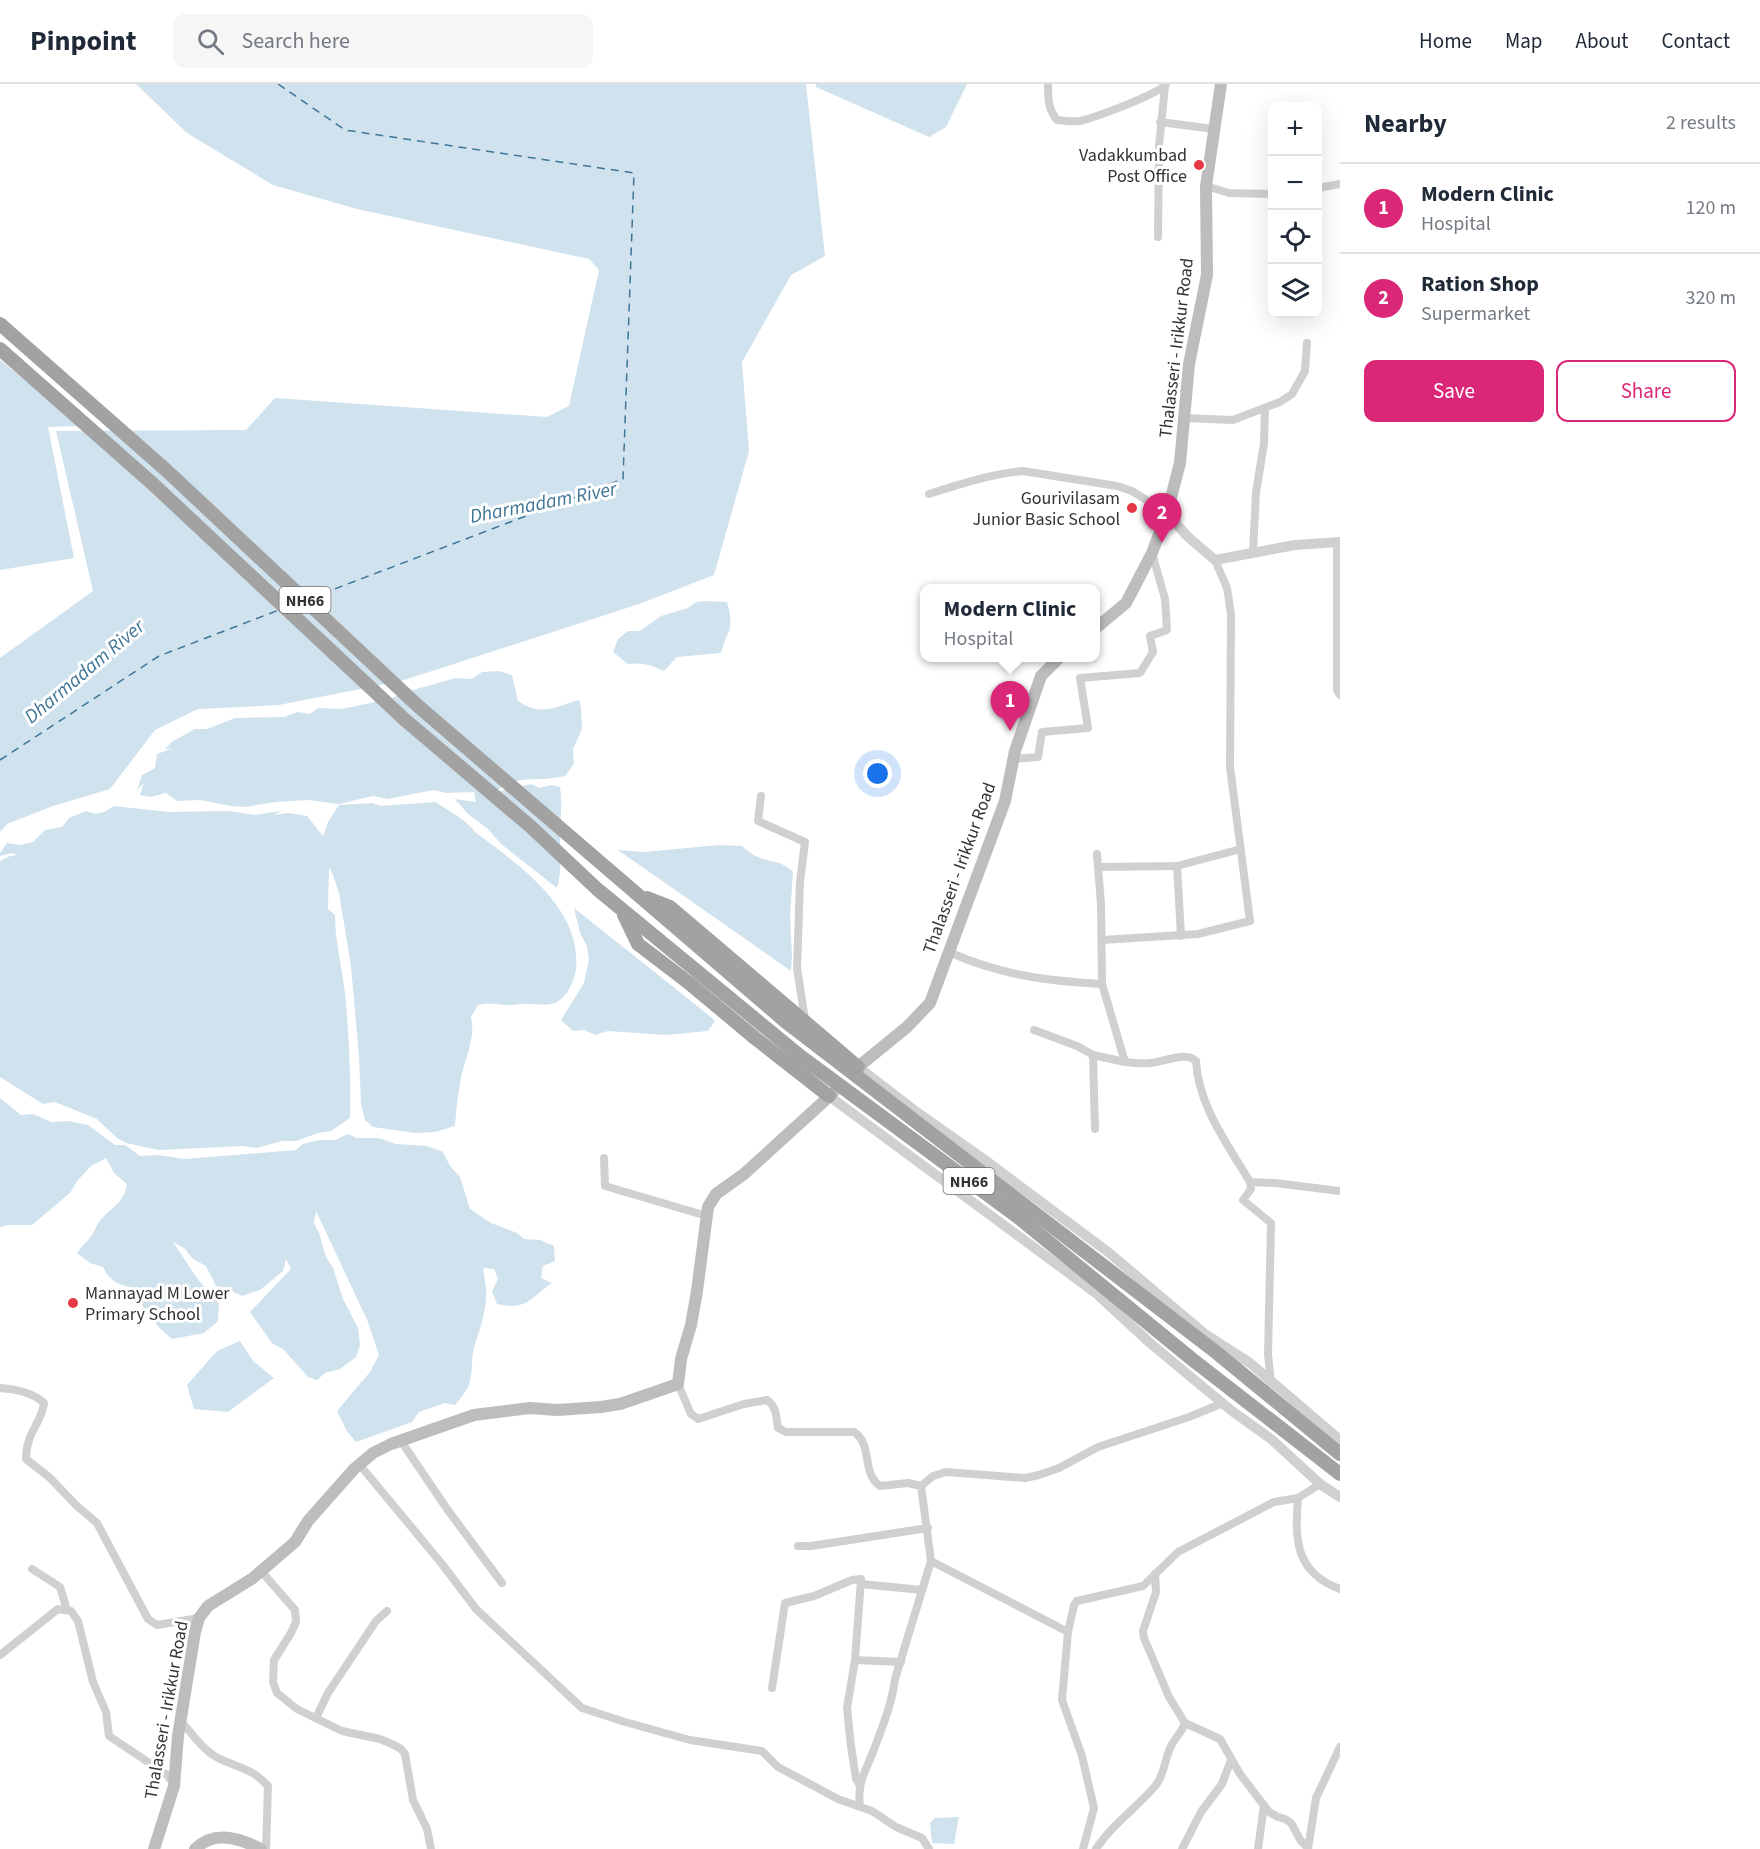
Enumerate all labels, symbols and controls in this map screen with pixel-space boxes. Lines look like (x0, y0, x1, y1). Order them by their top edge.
search box (173, 14, 593, 68)
text: Pinpoint (30, 21, 137, 61)
icon: search (194, 25, 227, 58)
text: Search here (242, 25, 350, 57)
text: Home (1419, 26, 1472, 56)
text: Map (1505, 26, 1543, 56)
text: About (1576, 26, 1628, 56)
text: Contact (1661, 26, 1730, 56)
map controls (1268, 102, 1322, 318)
button: + (1268, 102, 1322, 156)
text: Nearby (1364, 105, 1447, 142)
text: 2 results (1666, 109, 1736, 137)
place label: Vadakkumbad Post Office (1079, 143, 1187, 189)
button: − (1268, 156, 1322, 210)
marker: Vadakkumbad Post Office (1192, 158, 1206, 172)
text: Modern Clinic (1421, 178, 1554, 210)
text: 1 (1378, 194, 1389, 222)
text: 120 m (1686, 194, 1736, 222)
button: locate (1268, 210, 1322, 264)
text: Hospital (1421, 210, 1491, 238)
street label: Thalasseri - Irikkur Road (1153, 257, 1200, 439)
button: layers (1268, 264, 1322, 318)
text: Ration Shop (1421, 268, 1539, 300)
text: 2 (1378, 284, 1389, 312)
text: 320 m (1686, 284, 1736, 312)
text: Supermarket (1421, 300, 1530, 328)
button: Save (1364, 360, 1544, 422)
button: Share (1556, 360, 1736, 422)
water label: Dharmadam River (467, 475, 620, 531)
place label: Gourivilasam Junior Basic School (973, 486, 1120, 532)
pin: 2 (1142, 494, 1182, 543)
marker: Gourivilasam Junior Basic School (1125, 501, 1139, 515)
popup (920, 584, 1100, 662)
road number: NH66 (280, 587, 330, 613)
text: Modern Clinic (944, 593, 1076, 625)
water label: Dharmadam River (19, 612, 152, 730)
text: Hospital (944, 625, 1013, 653)
pin: 1 (990, 682, 1030, 731)
your location (863, 759, 892, 788)
street label: Thalasseri - Irikkur Road (917, 779, 1002, 957)
road number: NH66 (944, 1168, 994, 1194)
place label: Mannayad M Lower Primary School (85, 1281, 230, 1327)
marker: Mannayad M Lower Primary School (66, 1296, 80, 1310)
street label: Thalasseri - Irikkur Road (138, 1619, 195, 1801)

